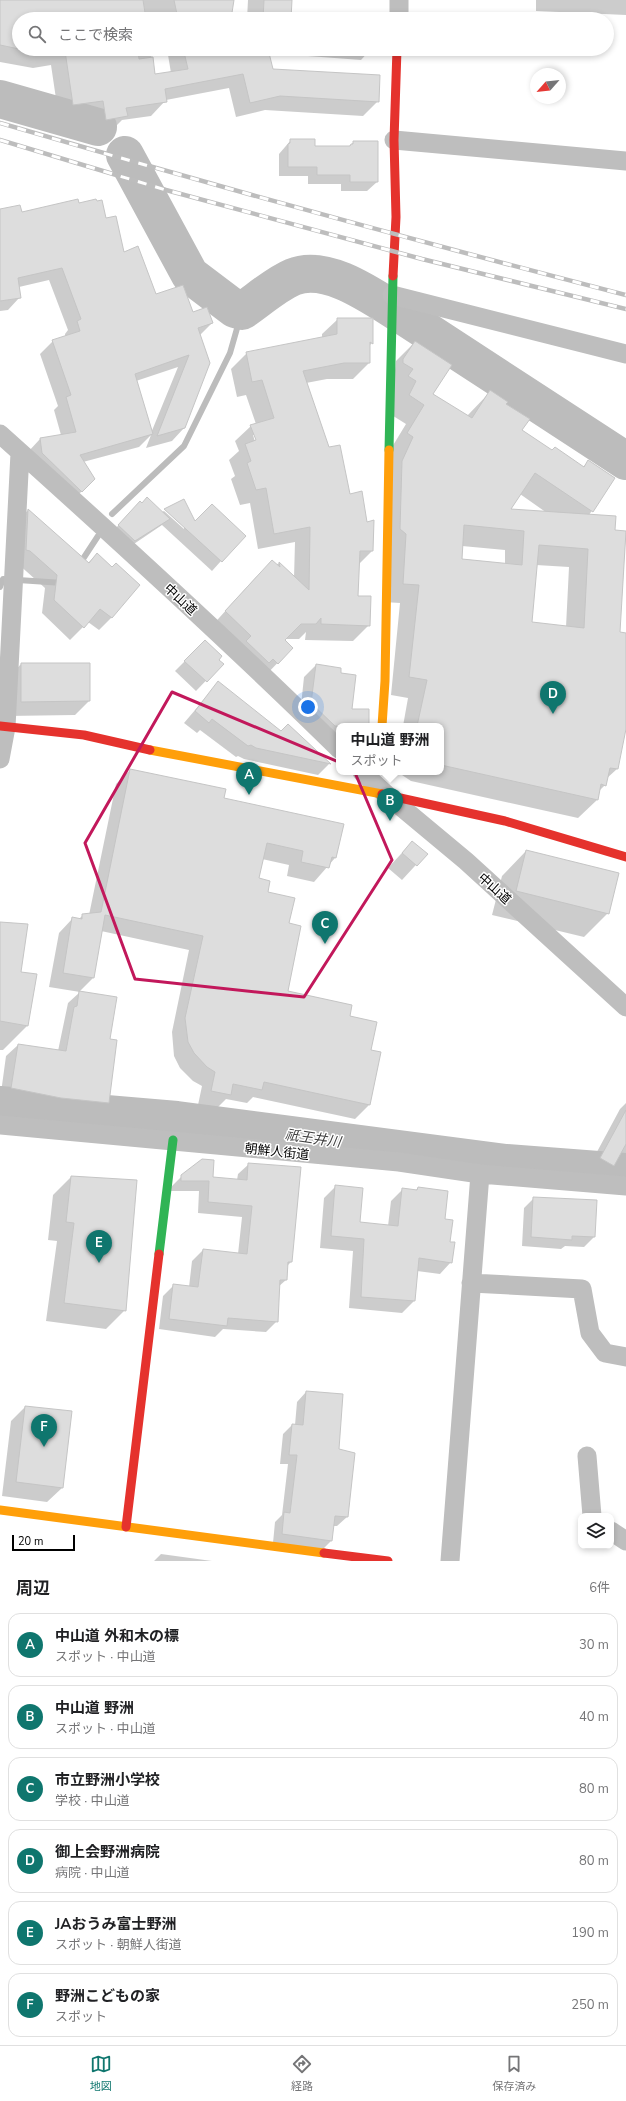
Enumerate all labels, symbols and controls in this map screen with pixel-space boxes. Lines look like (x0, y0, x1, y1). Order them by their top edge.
search box (12, 12, 614, 56)
icon: search (26, 23, 48, 45)
text: ここで検索 (58, 25, 133, 45)
north arrow (530, 68, 566, 104)
street label: 中山道 (160, 580, 201, 620)
pin: D (540, 681, 566, 714)
your location (298, 697, 318, 717)
popup (336, 723, 444, 775)
text: 中山道 野洲 (350, 730, 430, 750)
text: スポット (350, 752, 402, 770)
pin: A (236, 762, 262, 795)
pin: B (377, 788, 403, 821)
street label: 中山道 (474, 869, 515, 908)
pin: C (312, 911, 338, 944)
water label: 祇王井川 (284, 1125, 344, 1152)
street label: 朝鮮人街道 (244, 1140, 310, 1164)
pin: E (86, 1230, 112, 1263)
pin: F (31, 1414, 57, 1447)
map controls (578, 1513, 614, 1549)
button: layers (578, 1513, 614, 1549)
scale bar (12, 1533, 75, 1552)
text: 20 m (18, 1534, 43, 1549)
text: 周辺 (16, 1577, 50, 1600)
text: 6件 (589, 1579, 610, 1597)
text: 中山道 外和木の標 (55, 1626, 179, 1646)
text: A (25, 1636, 35, 1654)
text: 30 m (579, 1636, 609, 1654)
text: スポット · 中山道 (55, 1648, 156, 1666)
text: 中山道 野洲 (55, 1698, 134, 1718)
text: B (26, 1708, 34, 1726)
text: 40 m (579, 1708, 609, 1726)
text: スポット · 中山道 (55, 1720, 156, 1738)
text: 市立野洲小学校 (55, 1770, 160, 1790)
text: C (26, 1780, 34, 1798)
text: 80 m (579, 1780, 609, 1798)
text: 学校 · 中山道 (55, 1792, 130, 1810)
text: 御上会野洲病院 (55, 1842, 160, 1862)
text: D (25, 1852, 35, 1870)
text: 80 m (579, 1852, 609, 1870)
text: 病院 · 中山道 (55, 1864, 130, 1882)
text: JAおうみ富士野洲 (55, 1914, 177, 1934)
text: E (26, 1924, 34, 1942)
text: 190 m (571, 1924, 609, 1942)
text: スポット · 朝鮮人街道 (55, 1936, 182, 1954)
text: 野洲こどもの家 (55, 1986, 160, 2006)
text: F (26, 1996, 34, 2014)
text: 250 m (571, 1996, 609, 2014)
text: スポット (55, 2008, 107, 2026)
tab: 地図 (90, 2053, 112, 2094)
tab: 経路 (291, 2053, 313, 2094)
tab: 保存済み (492, 2053, 536, 2094)

